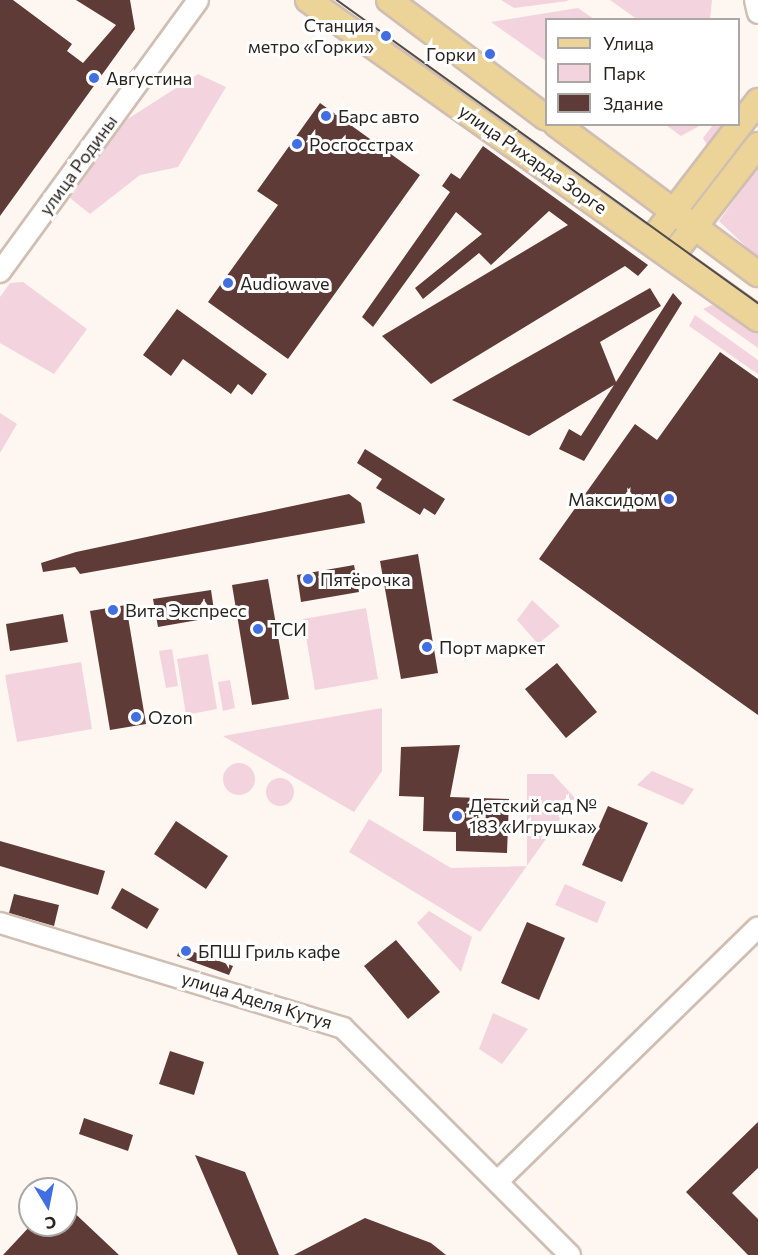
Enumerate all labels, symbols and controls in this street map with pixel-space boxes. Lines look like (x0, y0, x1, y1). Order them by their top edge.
place label: Станция метро «Горки» (248, 15, 374, 57)
legend (545, 18, 740, 126)
marker: Станция метро «Горки» (379, 29, 393, 43)
text: Улица (603, 32, 654, 54)
place label: Горки (426, 43, 476, 65)
marker: Горки (481, 45, 499, 63)
text: Парк (603, 62, 646, 84)
place label: Августина (106, 67, 192, 89)
marker: Августина (87, 71, 101, 85)
text: Здание (603, 92, 663, 114)
street label: улица Рихарда Зорге (455, 100, 611, 218)
place label: Барс авто (338, 105, 419, 127)
marker: Барс авто (319, 109, 333, 123)
street label: улица Родины (34, 111, 122, 219)
place label: Росгосстрах (309, 133, 414, 155)
marker: Росгосстрах (290, 137, 304, 151)
place label: Audiowave (240, 272, 330, 294)
marker: Audiowave (221, 276, 235, 290)
place label: Максидом (568, 488, 657, 510)
marker: Максидом (662, 492, 676, 506)
place label: Пятёрочка (320, 568, 411, 590)
marker: Пятёрочка (301, 572, 315, 586)
place label: Вита Экспресс (125, 599, 247, 621)
marker: Вита Экспресс (106, 603, 120, 617)
place label: ТСИ (270, 618, 307, 640)
marker: ТСИ (251, 622, 265, 636)
place label: Порт маркет (439, 636, 545, 658)
marker: Порт маркет (420, 640, 434, 654)
place label: Ozon (148, 706, 193, 728)
marker: Ozon (129, 710, 143, 724)
place label: Детский сад № 183 «Игрушка» (469, 795, 597, 838)
marker: Детский сад № 183 «Игрушка» (450, 809, 464, 823)
place label: БПШ Гриль кафе (198, 940, 340, 962)
marker: БПШ Гриль кафе (179, 944, 193, 958)
street label: улица Аделя Кутуя (179, 967, 335, 1033)
north arrow (18, 1177, 78, 1237)
text: С (44, 1213, 58, 1234)

